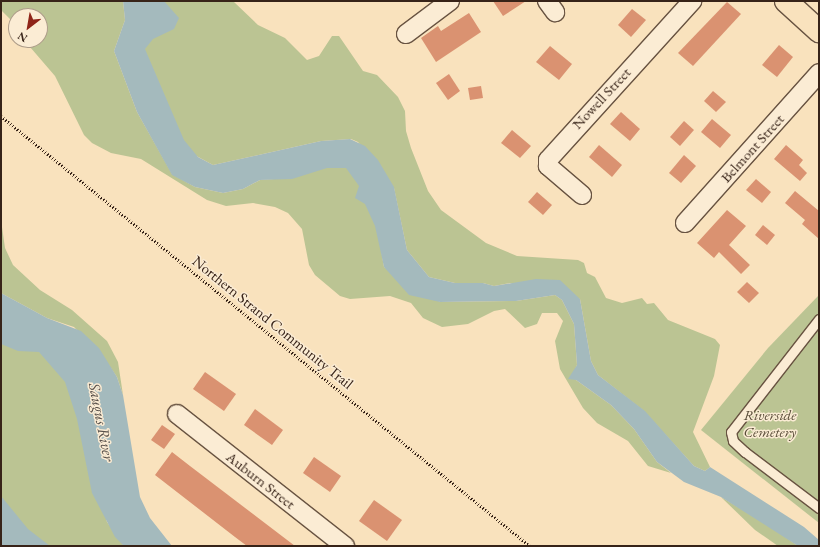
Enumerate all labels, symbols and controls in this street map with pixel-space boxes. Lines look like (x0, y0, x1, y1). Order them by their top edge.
north arrow (8, 8, 48, 48)
text: N (15, 29, 30, 46)
street label: Nowell Street (568, 63, 634, 133)
street label: Belmont Street (717, 110, 787, 186)
street label: Northern Strand Community Trail (189, 252, 357, 392)
water label: Saugus River (84, 381, 118, 463)
park label: Riverside Cemetery (744, 405, 796, 440)
street label: Auburn Street (223, 447, 299, 513)

